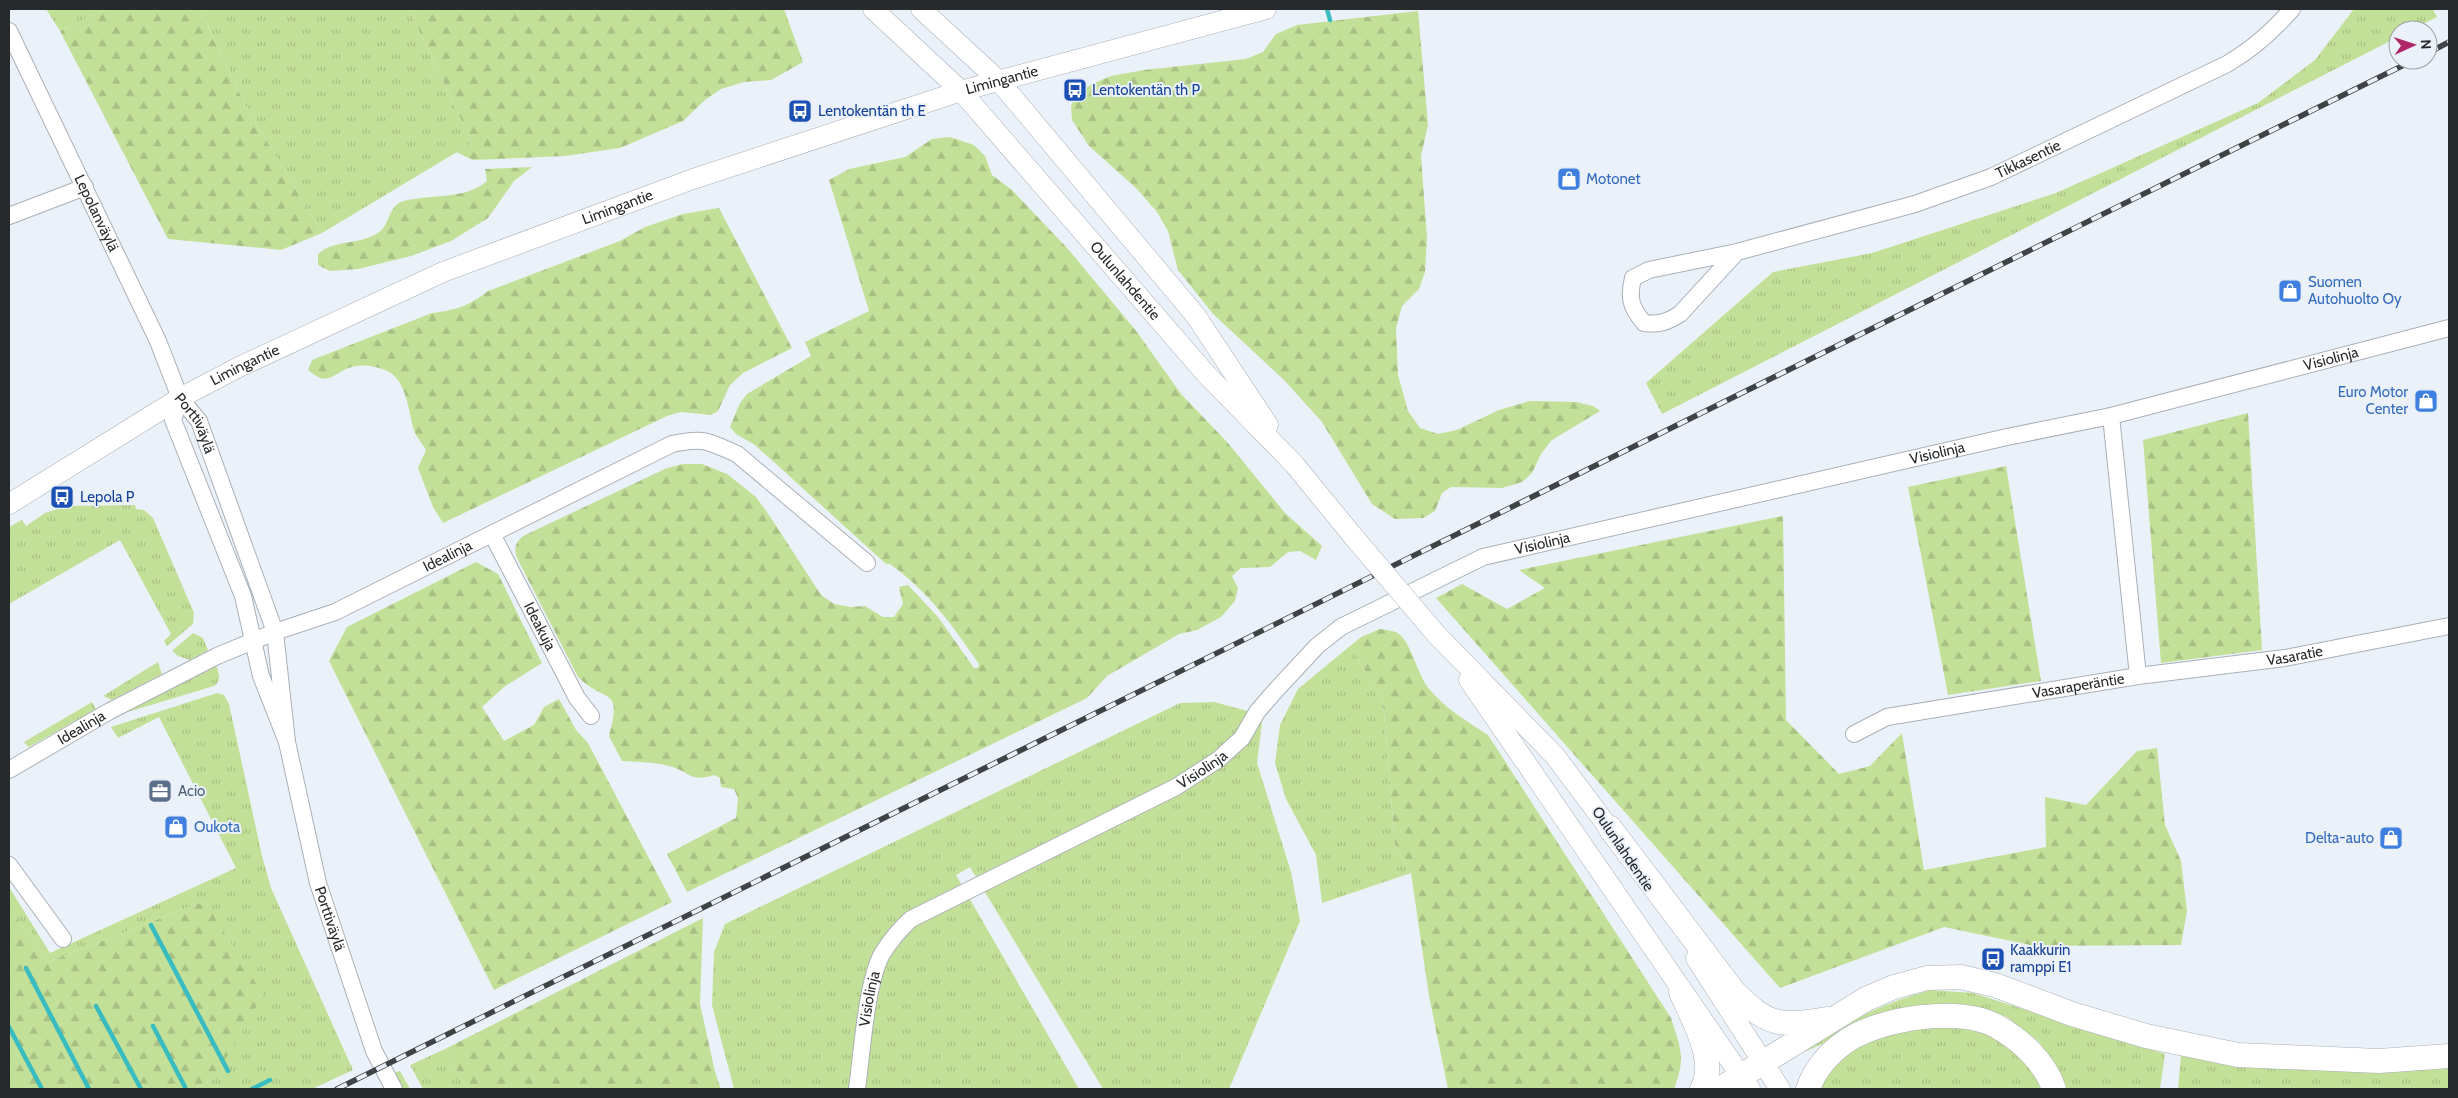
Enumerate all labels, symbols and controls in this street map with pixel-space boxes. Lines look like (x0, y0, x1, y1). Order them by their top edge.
north arrow (2388, 20, 2438, 70)
text: N (2417, 39, 2435, 50)
street label: Limingantie (964, 62, 1040, 98)
bus stop icon: Lentokentän th P (1062, 77, 1088, 103)
place label: Lentokentän th P (1092, 81, 1200, 99)
bus stop icon: Lentokentän th E (787, 98, 813, 124)
place label: Lentokentän th E (818, 102, 926, 120)
street label: Tikkasentie (1993, 136, 2064, 182)
shop icon: Motonet (1556, 166, 1582, 192)
place label: Motonet (1586, 170, 1641, 188)
street label: Lepolanväylä (70, 172, 123, 255)
street label: Limingantie (579, 186, 656, 228)
street label: Oulunlahdentie (1086, 238, 1164, 324)
place label: Suomen Autohuolto Oy (2308, 273, 2402, 308)
shop icon: Suomen Autohuolto Oy (2277, 278, 2303, 304)
street label: Limingantie (207, 340, 282, 389)
street label: Visiolinja (2301, 343, 2361, 375)
place label: Euro Motor Center (2338, 383, 2408, 418)
shop icon: Euro Motor Center (2413, 388, 2439, 414)
street label: Porttiväylä (171, 389, 219, 457)
street label: Visiolinja (1908, 438, 1967, 468)
bus stop icon: Lepola P (49, 484, 75, 510)
place label: Lepola P (80, 488, 135, 506)
street label: Visiolinja (1513, 528, 1573, 558)
street label: Idealinja (420, 536, 476, 576)
street label: Ideakuja (520, 599, 560, 654)
street label: Vasaratie (2266, 642, 2325, 669)
street label: Vasaraperäntie (2031, 669, 2126, 702)
street label: Idealinja (54, 706, 109, 749)
street label: Visiolinja (1174, 746, 1232, 793)
office icon: Acio (147, 778, 173, 804)
place label: Acio (178, 782, 205, 800)
street label: Oulunlahdentie (1588, 803, 1658, 895)
shop icon: Oukota (163, 814, 189, 840)
place label: Oukota (194, 818, 241, 836)
shop icon: Delta-auto (2378, 825, 2404, 851)
place label: Delta-auto (2305, 829, 2374, 847)
street label: Porttiväylä (311, 884, 349, 954)
place label: Kaakkurin ramppi E1 (2010, 941, 2071, 976)
bus stop icon: Kaakkurin ramppi E1 (1980, 946, 2006, 972)
street label: Visiolinja (855, 968, 884, 1028)

